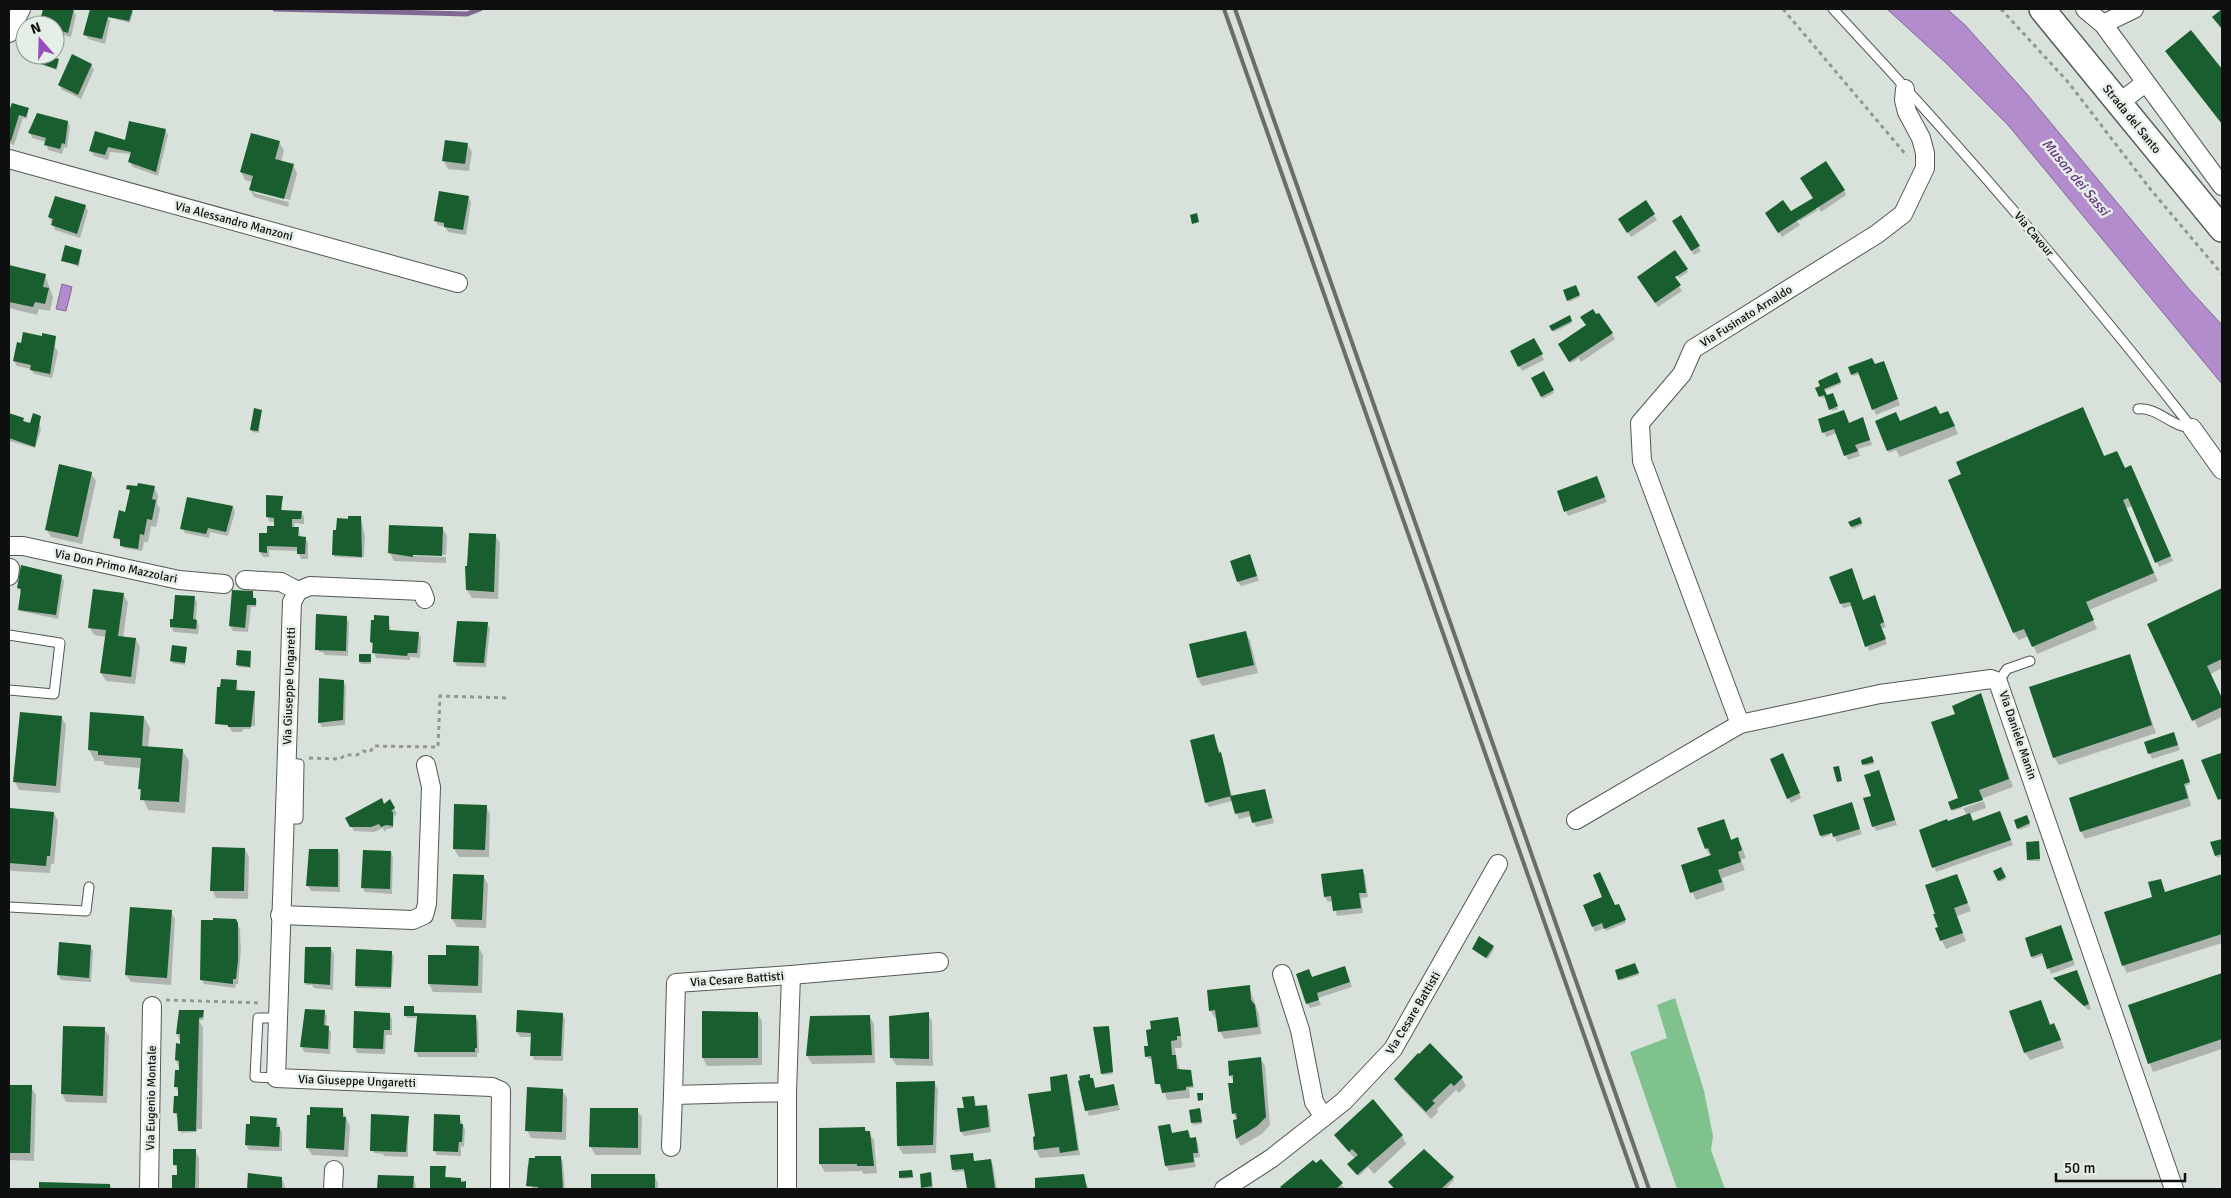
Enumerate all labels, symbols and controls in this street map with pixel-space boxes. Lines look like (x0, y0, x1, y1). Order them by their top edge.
north arrow (15, 15, 65, 65)
text: N (28, 19, 43, 38)
street label: Strada del Santo (2099, 82, 2164, 157)
water label: Muson dei Sassi (2038, 135, 2114, 220)
street label: Via Alessandro Manzoni (173, 199, 295, 244)
street label: Via Cavour (2010, 209, 2057, 260)
street label: Via Fusinato Arnaldo (1697, 282, 1795, 351)
street label: Via Don Primo Mazzolari (53, 546, 179, 587)
street label: Via Giuseppe Ungaretti (280, 627, 299, 745)
street label: Via Daniele Manin (1995, 689, 2040, 781)
street label: Via Cesare Battisti (690, 969, 784, 990)
street label: Via Cesare Battisti (1383, 969, 1444, 1057)
street label: Via Eugenio Montale (143, 1045, 160, 1151)
street label: Via Giuseppe Ungaretti (298, 1072, 416, 1091)
scale bar (2056, 1150, 2185, 1182)
text: 50 m (2064, 1159, 2095, 1177)

